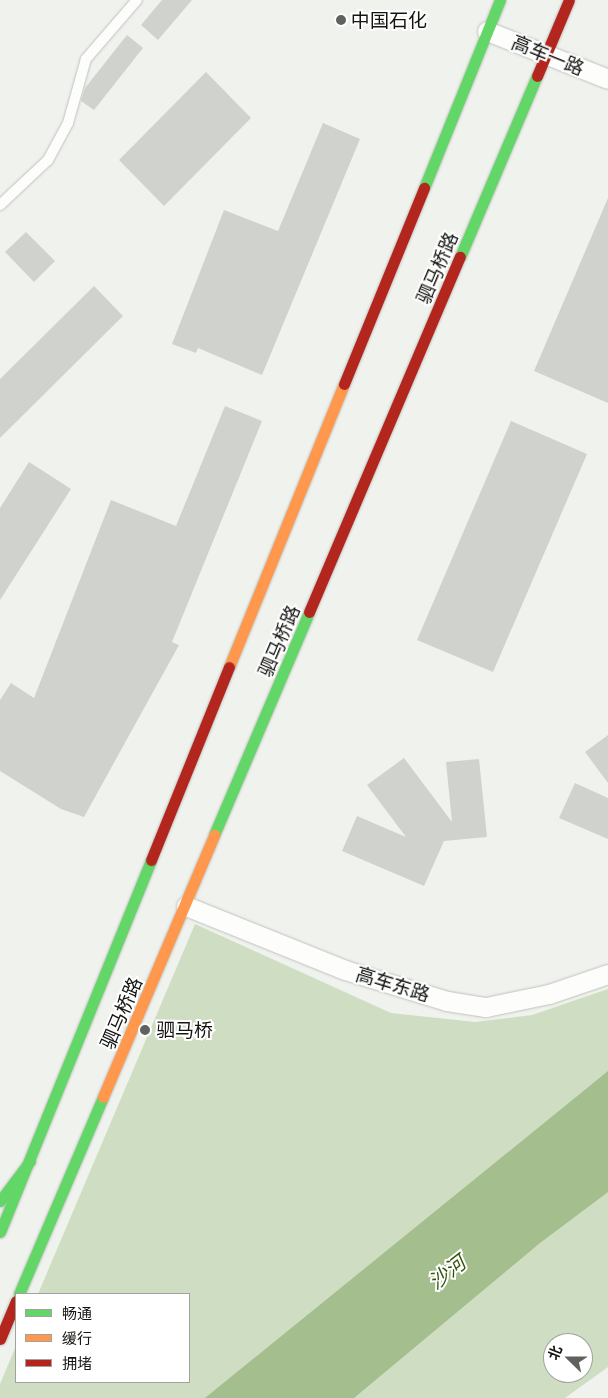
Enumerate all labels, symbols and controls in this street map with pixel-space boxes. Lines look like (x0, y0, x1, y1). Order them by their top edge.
place label: 中国石化 (351, 9, 427, 31)
marker: 中国石化 (335, 14, 347, 26)
street label: 高车一路 (508, 30, 588, 80)
street label: 驷马桥路 (412, 229, 462, 307)
street label: 驷马桥路 (254, 602, 304, 680)
street label: 高车东路 (353, 962, 433, 1006)
street label: 驷马桥路 (96, 974, 146, 1052)
place label: 驷马桥 (156, 1019, 213, 1041)
marker: 驷马桥 (138, 1023, 152, 1037)
water label: 沙河 (424, 1250, 470, 1294)
legend (15, 1293, 190, 1383)
text: 畅通 (62, 1304, 92, 1322)
text: 缓行 (62, 1329, 92, 1347)
north arrow (543, 1333, 593, 1383)
text: 北 (544, 1343, 565, 1362)
text: 拥堵 (62, 1354, 92, 1372)

